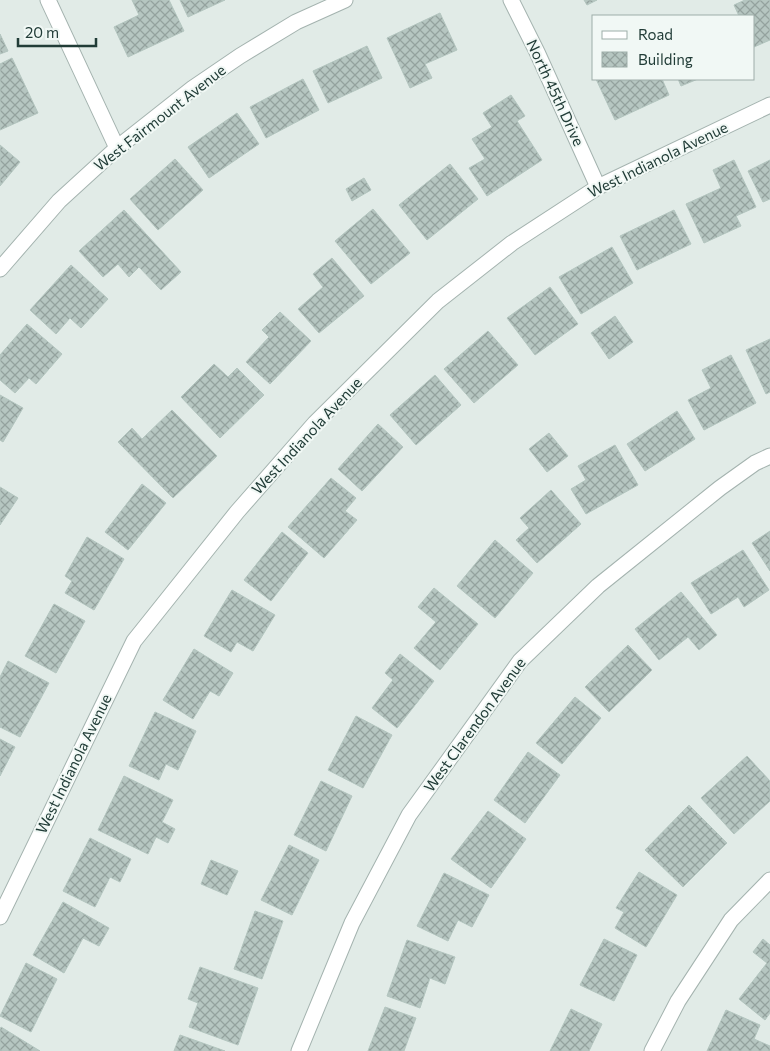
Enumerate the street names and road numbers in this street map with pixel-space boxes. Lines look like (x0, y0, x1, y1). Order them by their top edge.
street label: North 45th Drive (523, 36, 588, 149)
street label: West Fairmount Avenue (90, 60, 229, 174)
street label: West Indianola Avenue (585, 117, 730, 201)
street label: West Indianola Avenue (247, 373, 365, 497)
street label: West Clarendon Avenue (420, 654, 529, 795)
street label: West Indianola Avenue (31, 691, 115, 836)

